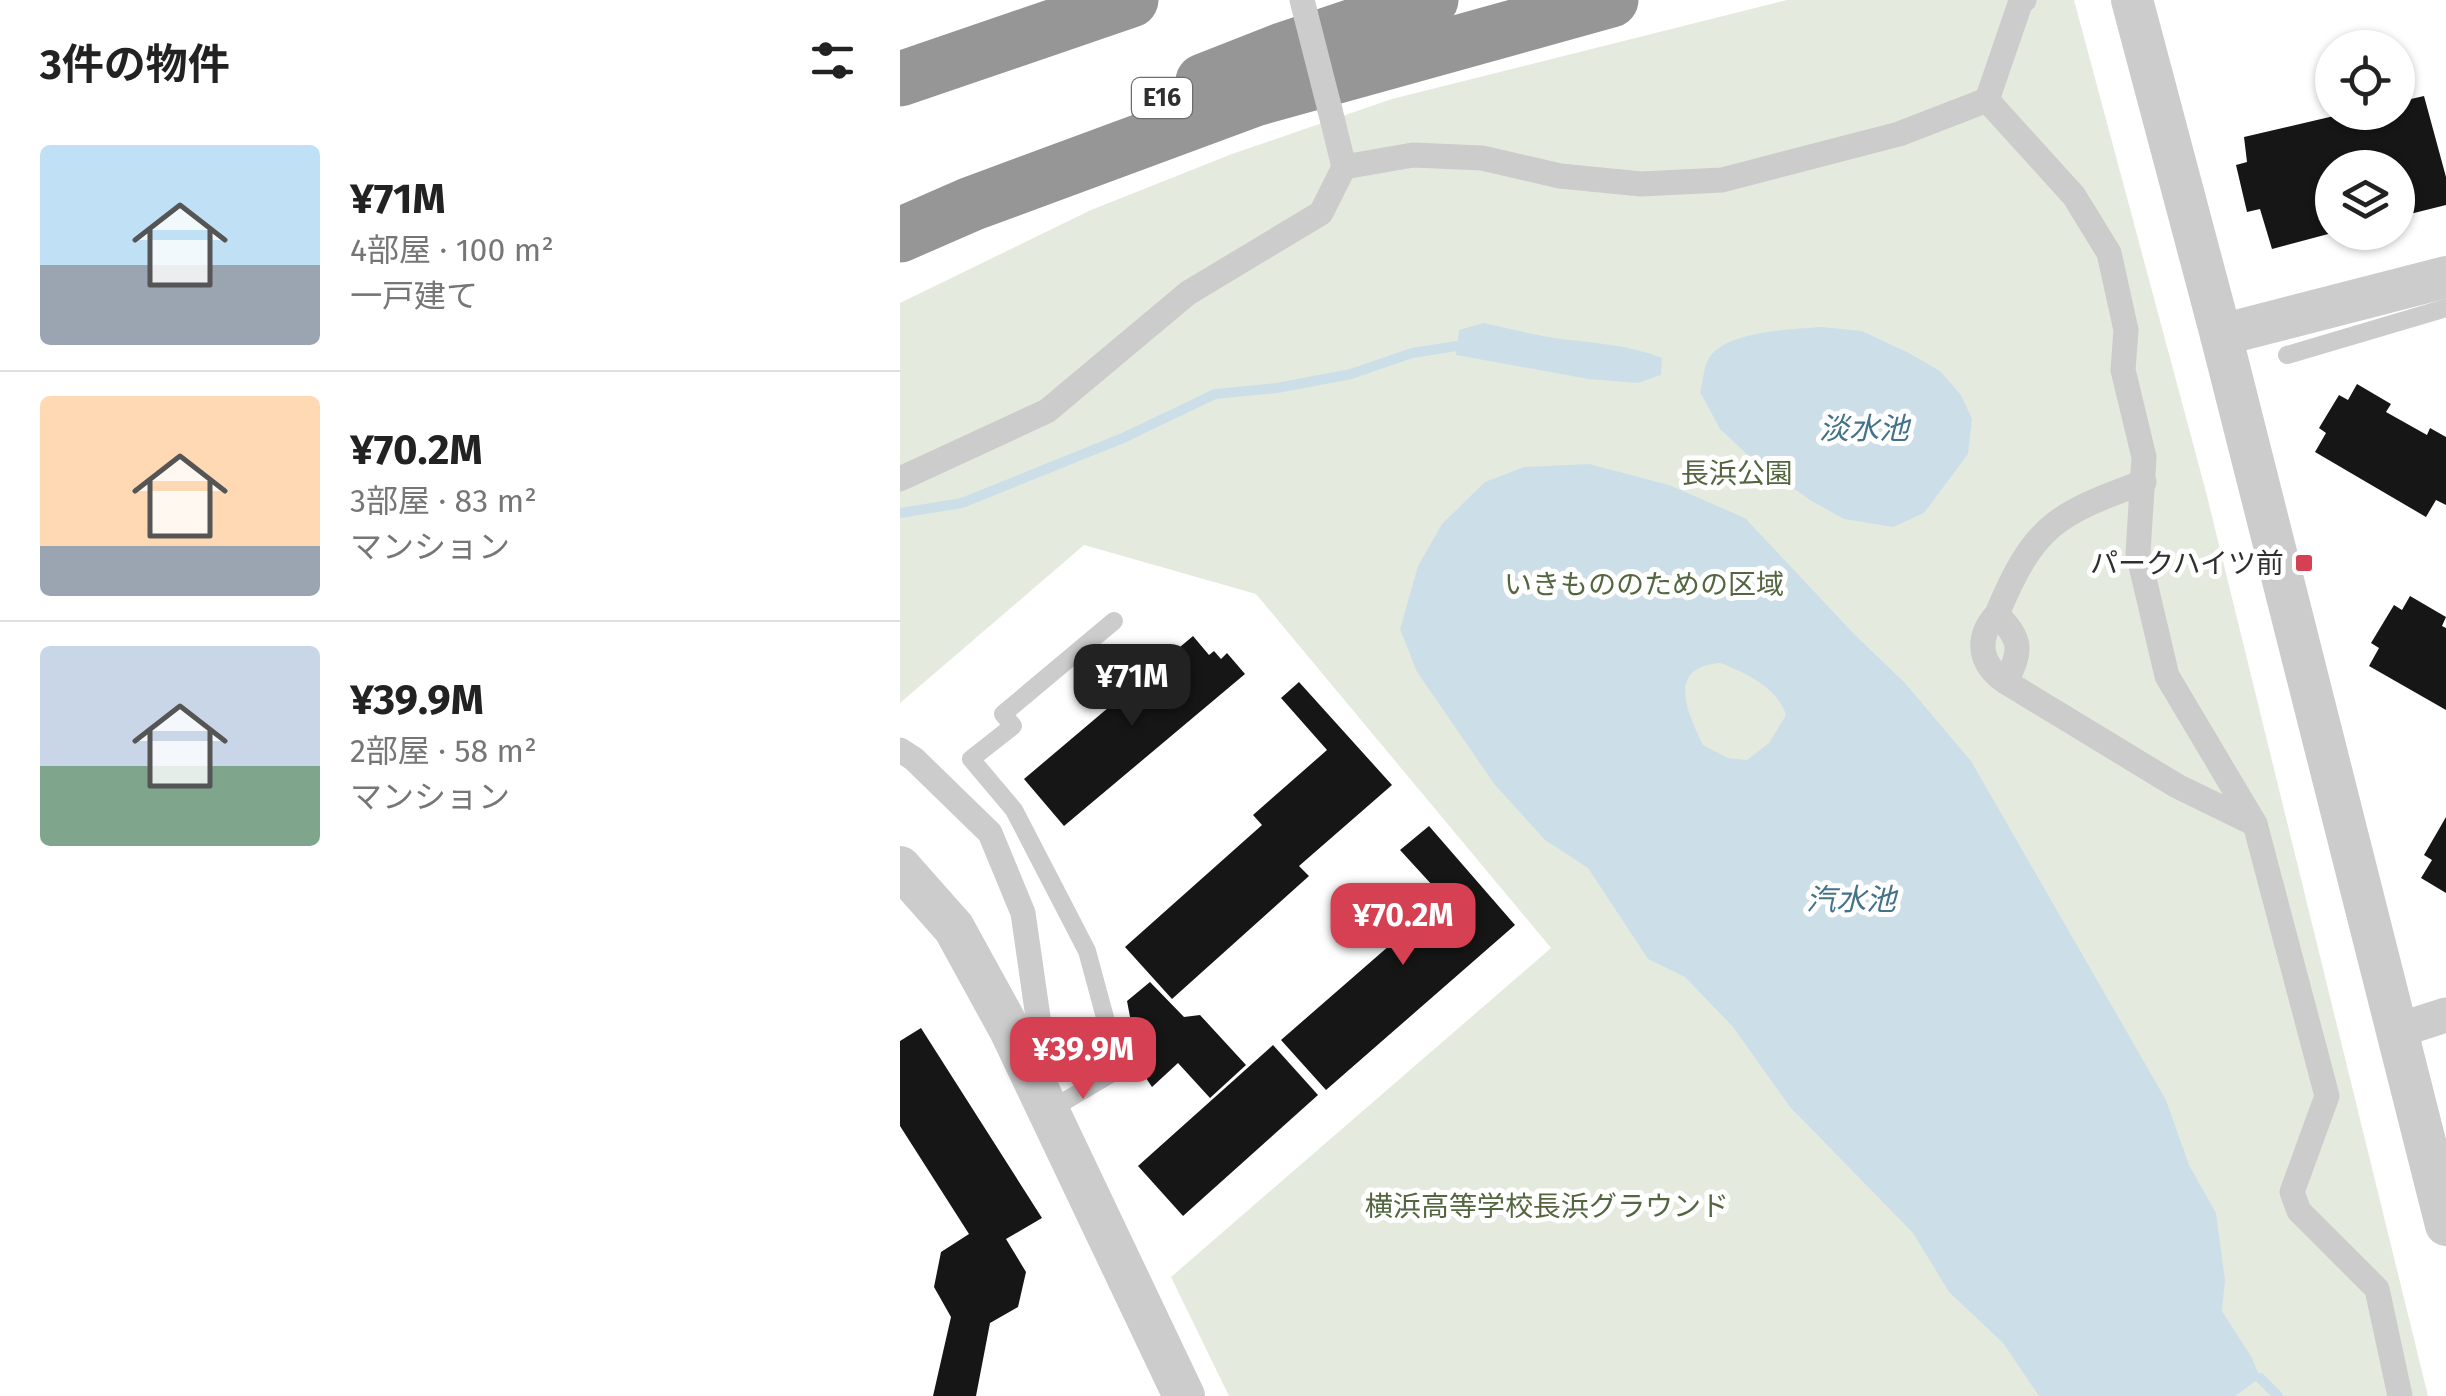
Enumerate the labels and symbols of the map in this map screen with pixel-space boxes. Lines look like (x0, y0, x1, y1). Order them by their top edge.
road number: E16 (1132, 78, 1192, 118)
water label: 淡水池 (1819, 411, 1912, 447)
park label: 長浜公園 (1681, 457, 1793, 490)
place label: パークハイツ前 (2090, 547, 2284, 580)
marker: パークハイツ前 (2293, 552, 2315, 574)
park label: いきもののための区域 (1504, 568, 1784, 601)
pin: ¥71M (1073, 644, 1191, 729)
water label: 汽水池 (1806, 882, 1899, 918)
pin: ¥70.2M (1322, 883, 1484, 968)
pin: ¥39.9M (1002, 1017, 1164, 1102)
park label: 横浜高等学校長浜グラウンド (1365, 1190, 1729, 1223)

